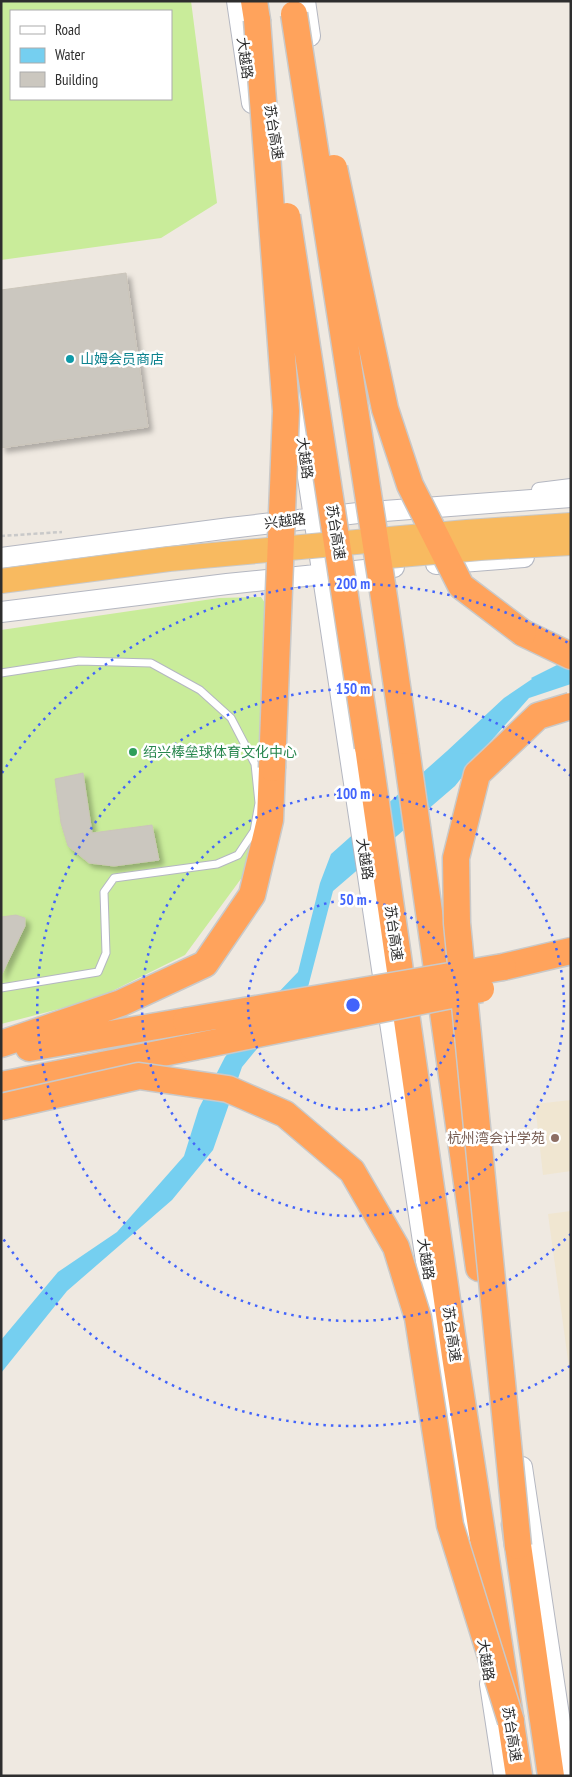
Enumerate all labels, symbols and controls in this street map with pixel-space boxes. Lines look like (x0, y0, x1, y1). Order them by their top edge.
legend (10, 10, 172, 100)
text: Road (55, 20, 81, 39)
street label: 大越路 (233, 36, 257, 80)
text: Water (55, 45, 86, 64)
text: Building (55, 70, 98, 89)
street label: 苏台高速 (261, 103, 287, 161)
place label: 山姆会员商店 (80, 350, 164, 368)
marker: 山姆会员商店 (64, 353, 76, 365)
street label: 大越路 (293, 436, 317, 480)
street label: 苏台高速 (323, 503, 349, 561)
street label: 兴越路 (263, 510, 307, 532)
text: 200 m (336, 574, 370, 593)
text: 150 m (336, 679, 370, 698)
place label: 绍兴棒垒球体育文化中心 (143, 743, 297, 761)
marker: 绍兴棒垒球体育文化中心 (127, 746, 139, 758)
text: 100 m (336, 784, 370, 803)
street label: 大越路 (353, 837, 377, 881)
text: 50 m (339, 890, 367, 909)
street label: 苏台高速 (381, 904, 407, 962)
centre of rings (344, 996, 362, 1014)
place label: 杭州湾会计学苑 (447, 1129, 545, 1147)
marker: 杭州湾会计学苑 (549, 1132, 561, 1144)
street label: 大越路 (414, 1237, 438, 1281)
street label: 苏台高速 (439, 1305, 465, 1363)
street label: 大越路 (474, 1638, 498, 1682)
street label: 苏台高速 (499, 1705, 525, 1763)

